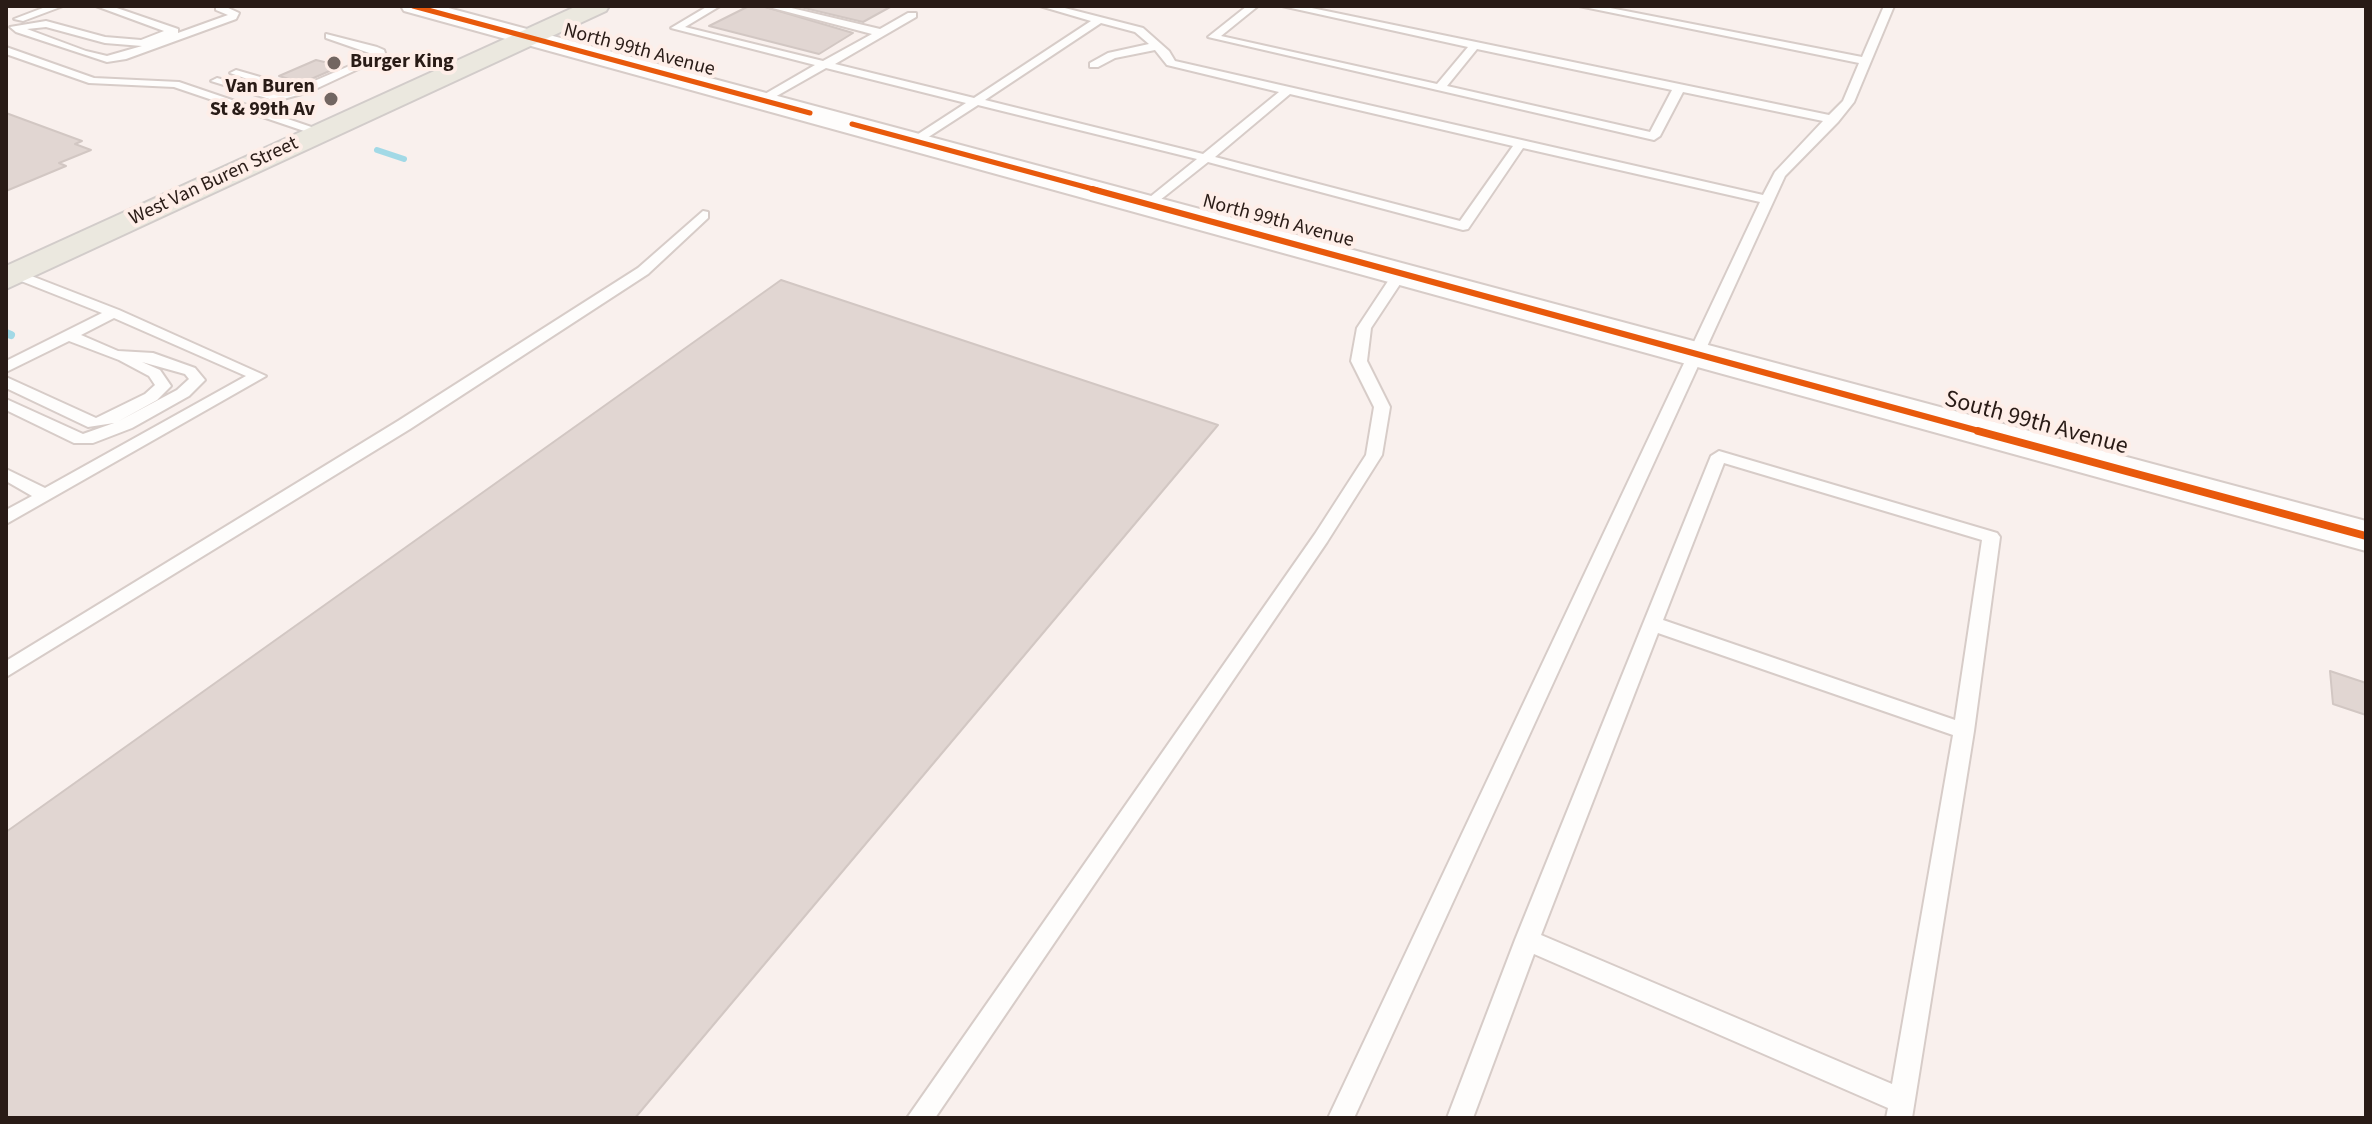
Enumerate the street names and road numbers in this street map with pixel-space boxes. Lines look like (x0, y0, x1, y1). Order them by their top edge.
street label: North 99th Avenue (561, 19, 717, 83)
street label: West Van Buren Street (126, 132, 302, 232)
street label: North 99th Avenue (1200, 190, 1356, 254)
street label: South 99th Avenue (1941, 386, 2131, 462)

